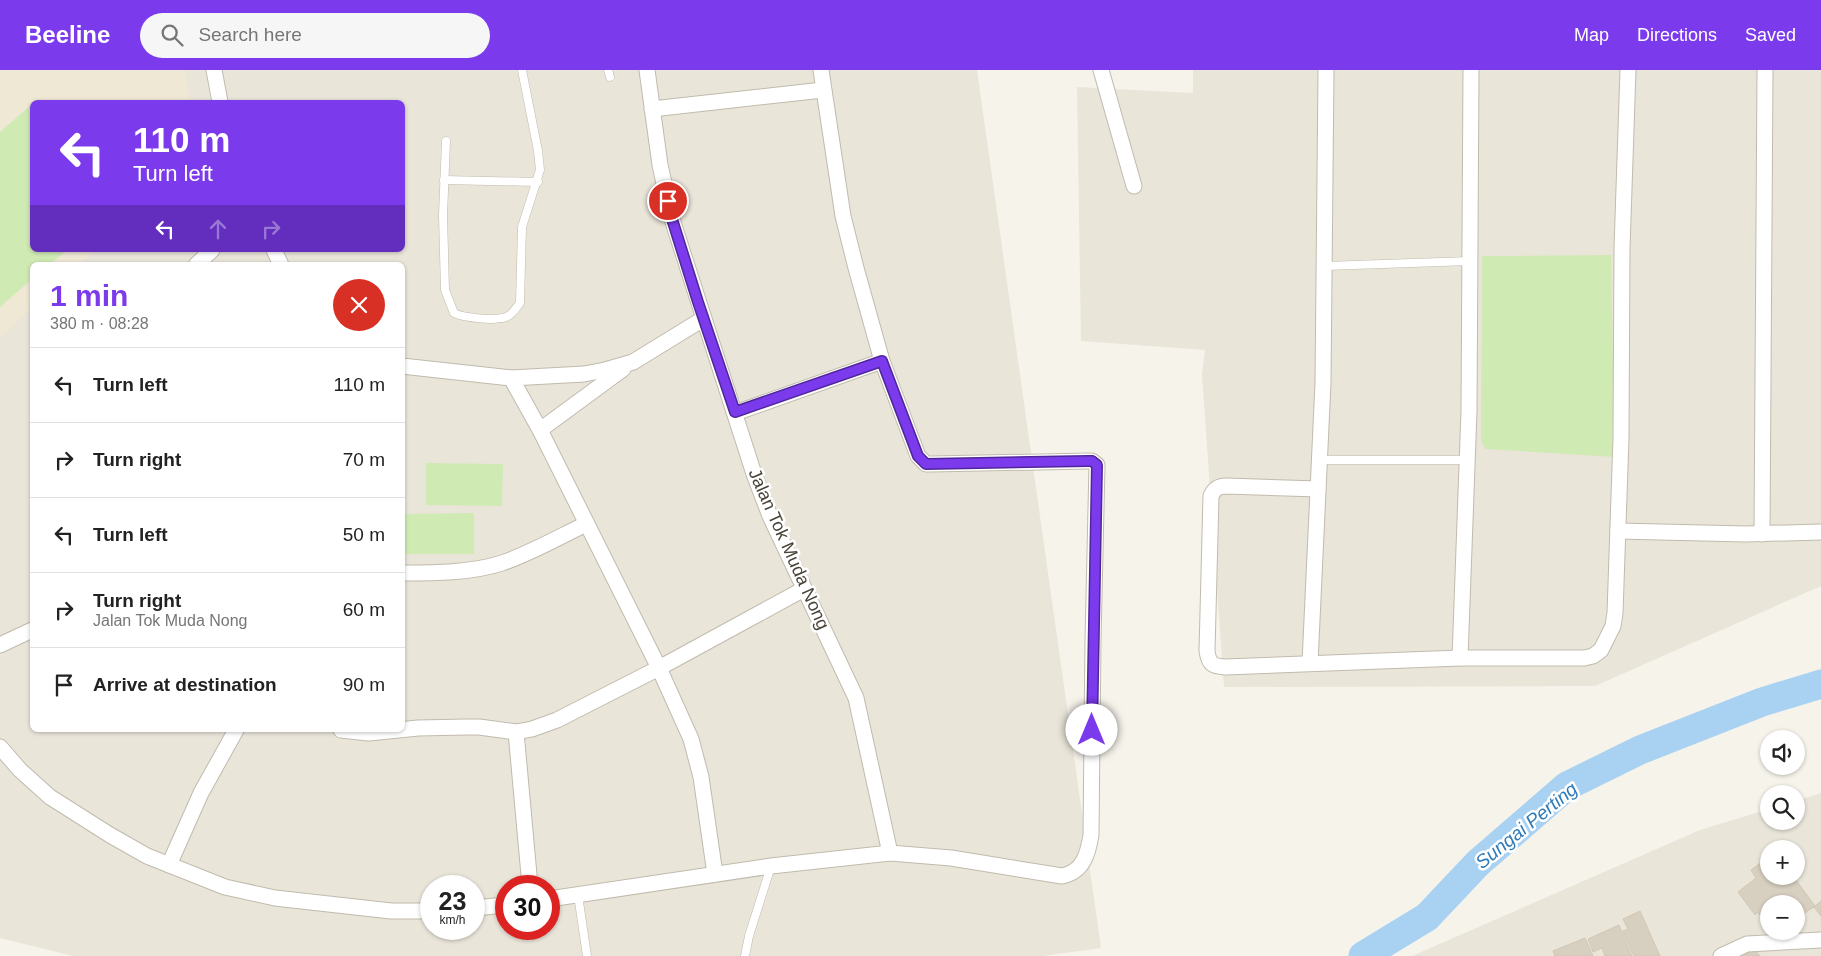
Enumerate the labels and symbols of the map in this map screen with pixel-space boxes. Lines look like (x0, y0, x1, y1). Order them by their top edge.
pin (647, 180, 689, 222)
street label: Jalan Tok Muda Nong (745, 466, 833, 632)
position arrow (1065, 703, 1117, 755)
water label: Sungai Perting (1471, 778, 1582, 873)
speed limit sign: 30 (495, 875, 560, 940)

